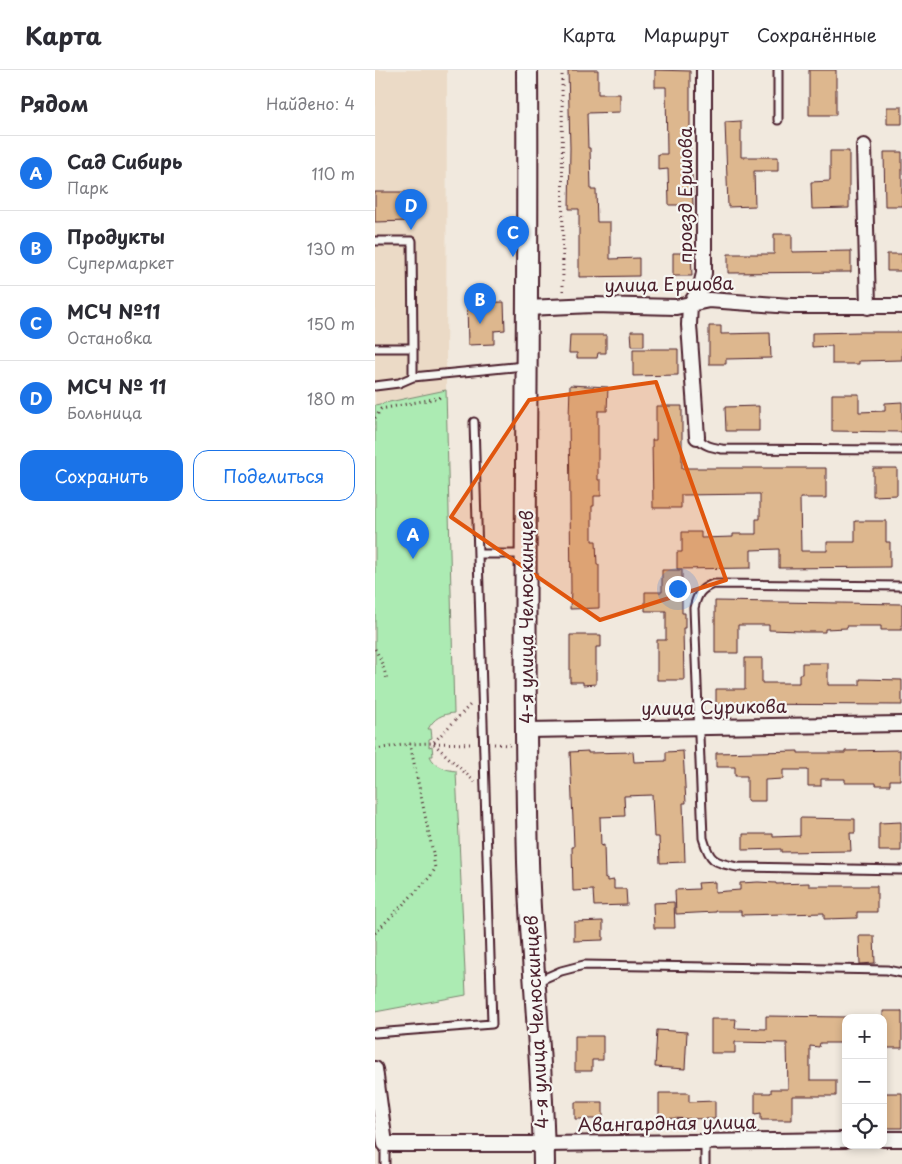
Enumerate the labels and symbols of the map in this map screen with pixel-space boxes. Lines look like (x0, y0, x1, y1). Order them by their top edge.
street label: проезд Ершова (671, 126, 698, 263)
pin: D (395, 189, 427, 230)
pin: C (497, 216, 529, 257)
street label: улица Ершова (604, 269, 735, 298)
pin: B (464, 283, 496, 324)
street label: 4-я улица Челюскинцев (512, 510, 539, 724)
pin: A (397, 518, 429, 559)
your location (665, 576, 691, 602)
street label: улица Сурикова (641, 692, 788, 721)
street label: 4-я улица Челюскинцев (516, 915, 555, 1129)
street label: Авангардная улица (577, 1107, 757, 1138)

